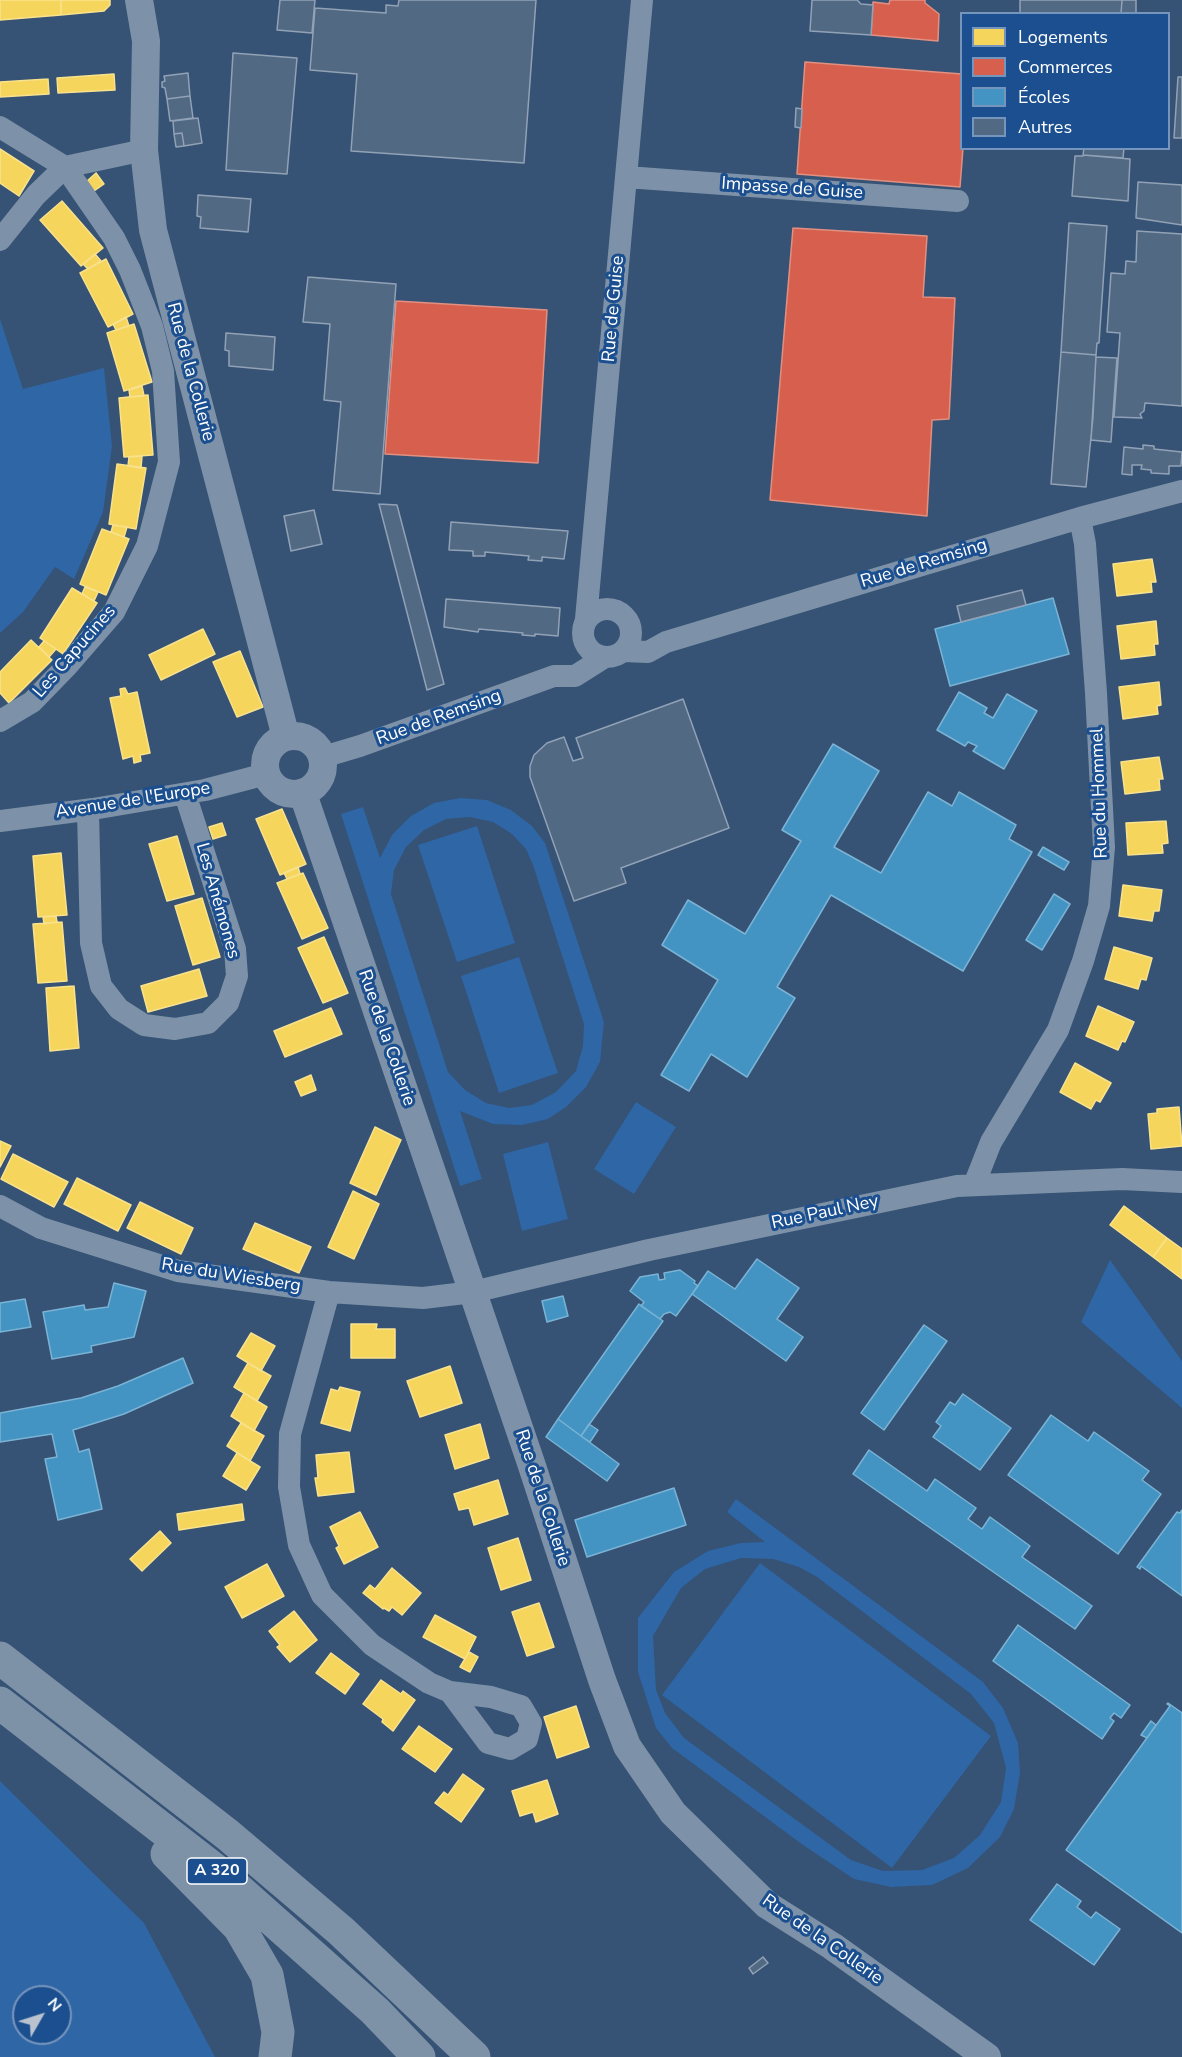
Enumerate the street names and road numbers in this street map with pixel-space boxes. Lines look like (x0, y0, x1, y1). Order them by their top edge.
street label: Impasse de Guise (720, 173, 864, 205)
street label: Rue de Guise (599, 255, 629, 363)
street label: Rue de la Collerie (161, 300, 219, 444)
street label: Rue de Remsing (858, 534, 990, 594)
street label: Les Capucines (29, 601, 121, 703)
street label: Rue de Remsing (374, 685, 504, 751)
street label: Rue du Hommel (1087, 727, 1113, 859)
street label: Avenue de l'Europe (54, 778, 212, 824)
street label: Les Anémones (190, 841, 244, 961)
street label: Rue de la Collerie (353, 967, 419, 1109)
street label: Rue Paul Ney (769, 1191, 881, 1235)
street label: Rue du Wiesberg (160, 1254, 302, 1298)
street label: Rue de la Collerie (510, 1427, 574, 1569)
road number: A 320 (187, 1858, 247, 1884)
street label: Rue de la Collerie (757, 1890, 887, 1990)

